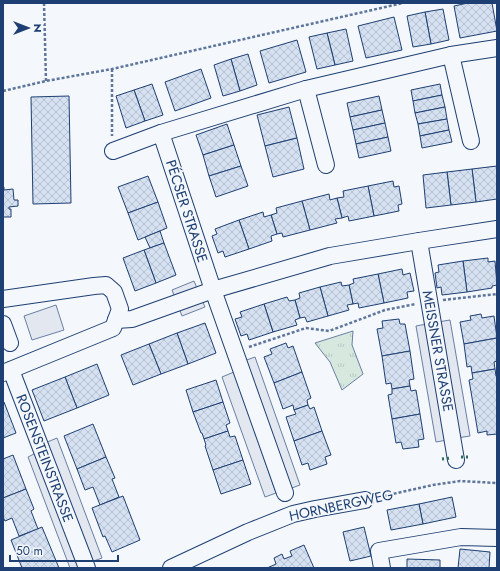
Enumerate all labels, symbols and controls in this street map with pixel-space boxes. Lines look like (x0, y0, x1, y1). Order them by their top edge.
north arrow (8, 8, 48, 48)
text: N (30, 24, 46, 32)
street label: PÉCSER STRASSE (161, 157, 213, 265)
street label: MEISSNER STRASSE (417, 289, 459, 413)
street label: ROSENSTEINSTRASSE (11, 391, 79, 525)
street label: HORNBERGWEG (287, 484, 395, 526)
scale bar (10, 537, 118, 563)
text: 50 m (16, 542, 43, 560)

